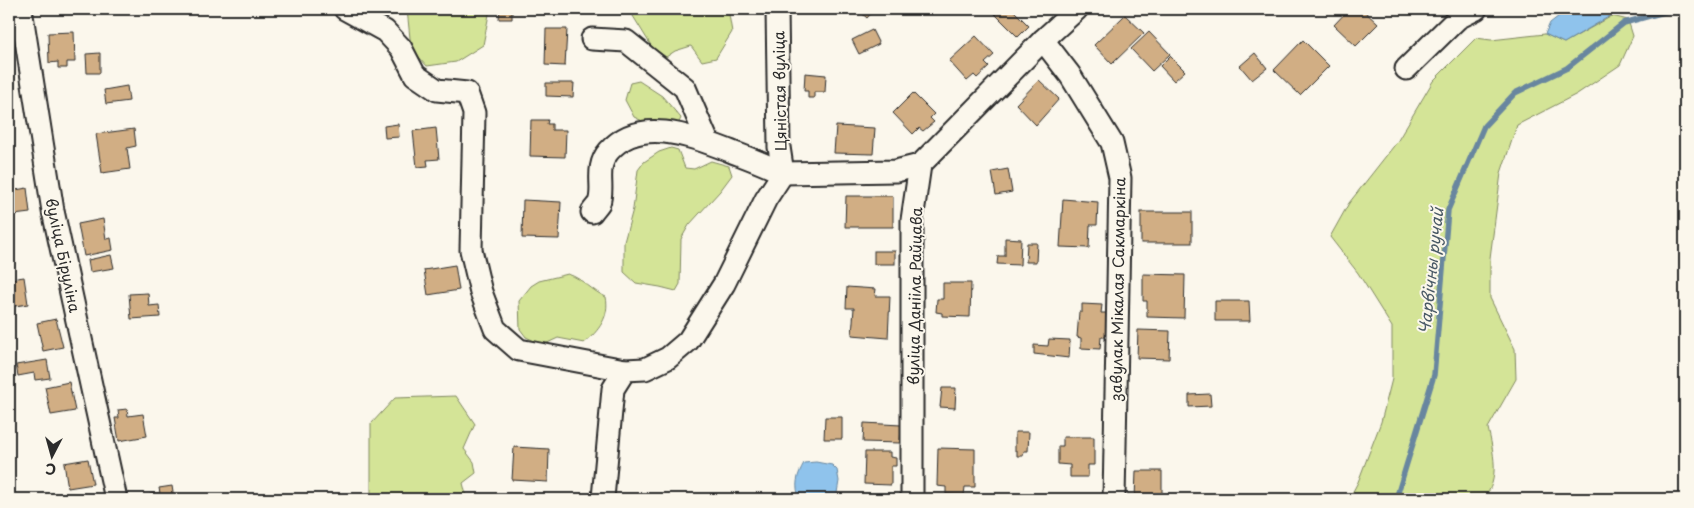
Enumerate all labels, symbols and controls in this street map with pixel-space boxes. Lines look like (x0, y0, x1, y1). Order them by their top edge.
street label: Цяністая вуліца (766, 30, 792, 151)
street label: завулак Мікалая Сакмаркіна (1104, 176, 1130, 402)
street label: вуліца Біруліна (41, 196, 87, 315)
water label: Чарвічны ручай (1411, 204, 1449, 335)
street label: вуліца Данііла Райцава (901, 206, 927, 385)
north arrow (28, 430, 78, 480)
text: С (44, 458, 57, 480)

